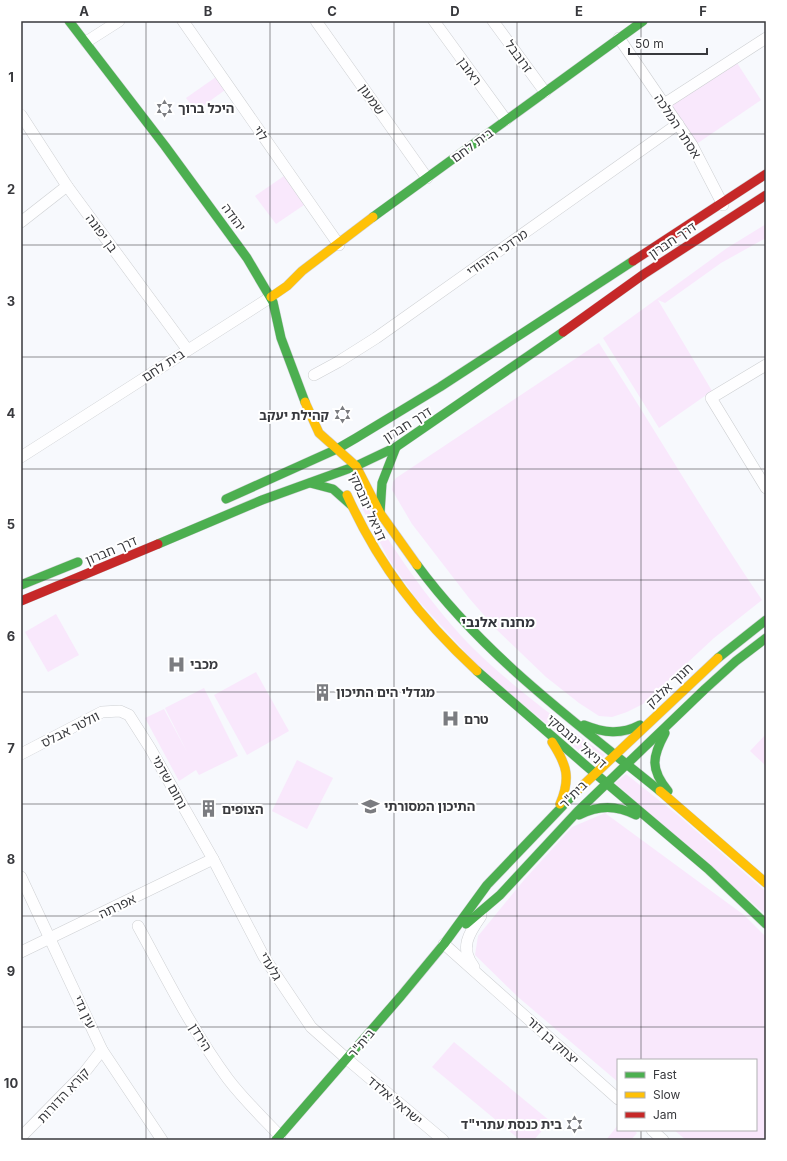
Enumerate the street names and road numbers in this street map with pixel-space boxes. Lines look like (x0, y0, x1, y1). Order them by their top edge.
street label: זרובבל (502, 36, 536, 76)
street label: ראובן (455, 54, 485, 88)
street label: שמעון (356, 80, 388, 118)
street label: אסתר המלכה (651, 91, 705, 161)
street label: לוי (250, 122, 272, 144)
street label: בית לחם (448, 124, 496, 166)
street label: יהודה (219, 200, 249, 234)
street label: בן יפונה (83, 211, 121, 255)
street label: דרך חברון (645, 218, 699, 262)
street label: מרדכי היהודי (463, 225, 531, 279)
street label: בית לחם (139, 345, 187, 385)
street label: דרך חברון (380, 403, 434, 445)
street label: דניאל ינובסקי (346, 469, 390, 543)
street label: דרך חברון (83, 532, 139, 568)
street label: חנוך אלבק (642, 659, 696, 711)
street label: וולטר אבלס (38, 707, 102, 751)
street label: דניאל ינובסקי (544, 711, 610, 771)
street label: נחום שדמי (149, 752, 191, 812)
street label: בית"ר (556, 777, 590, 811)
street label: אפרתה (96, 890, 138, 922)
street label: גלעדי (256, 949, 286, 983)
street label: עין גדי (70, 993, 100, 1032)
street label: יצחק בן דור (524, 1012, 582, 1068)
street label: הירדן (186, 1020, 216, 1054)
street label: בית"ר (344, 1025, 378, 1061)
street label: קורא הדורות (34, 1064, 92, 1126)
street label: ישראל אלדד (364, 1072, 426, 1128)

